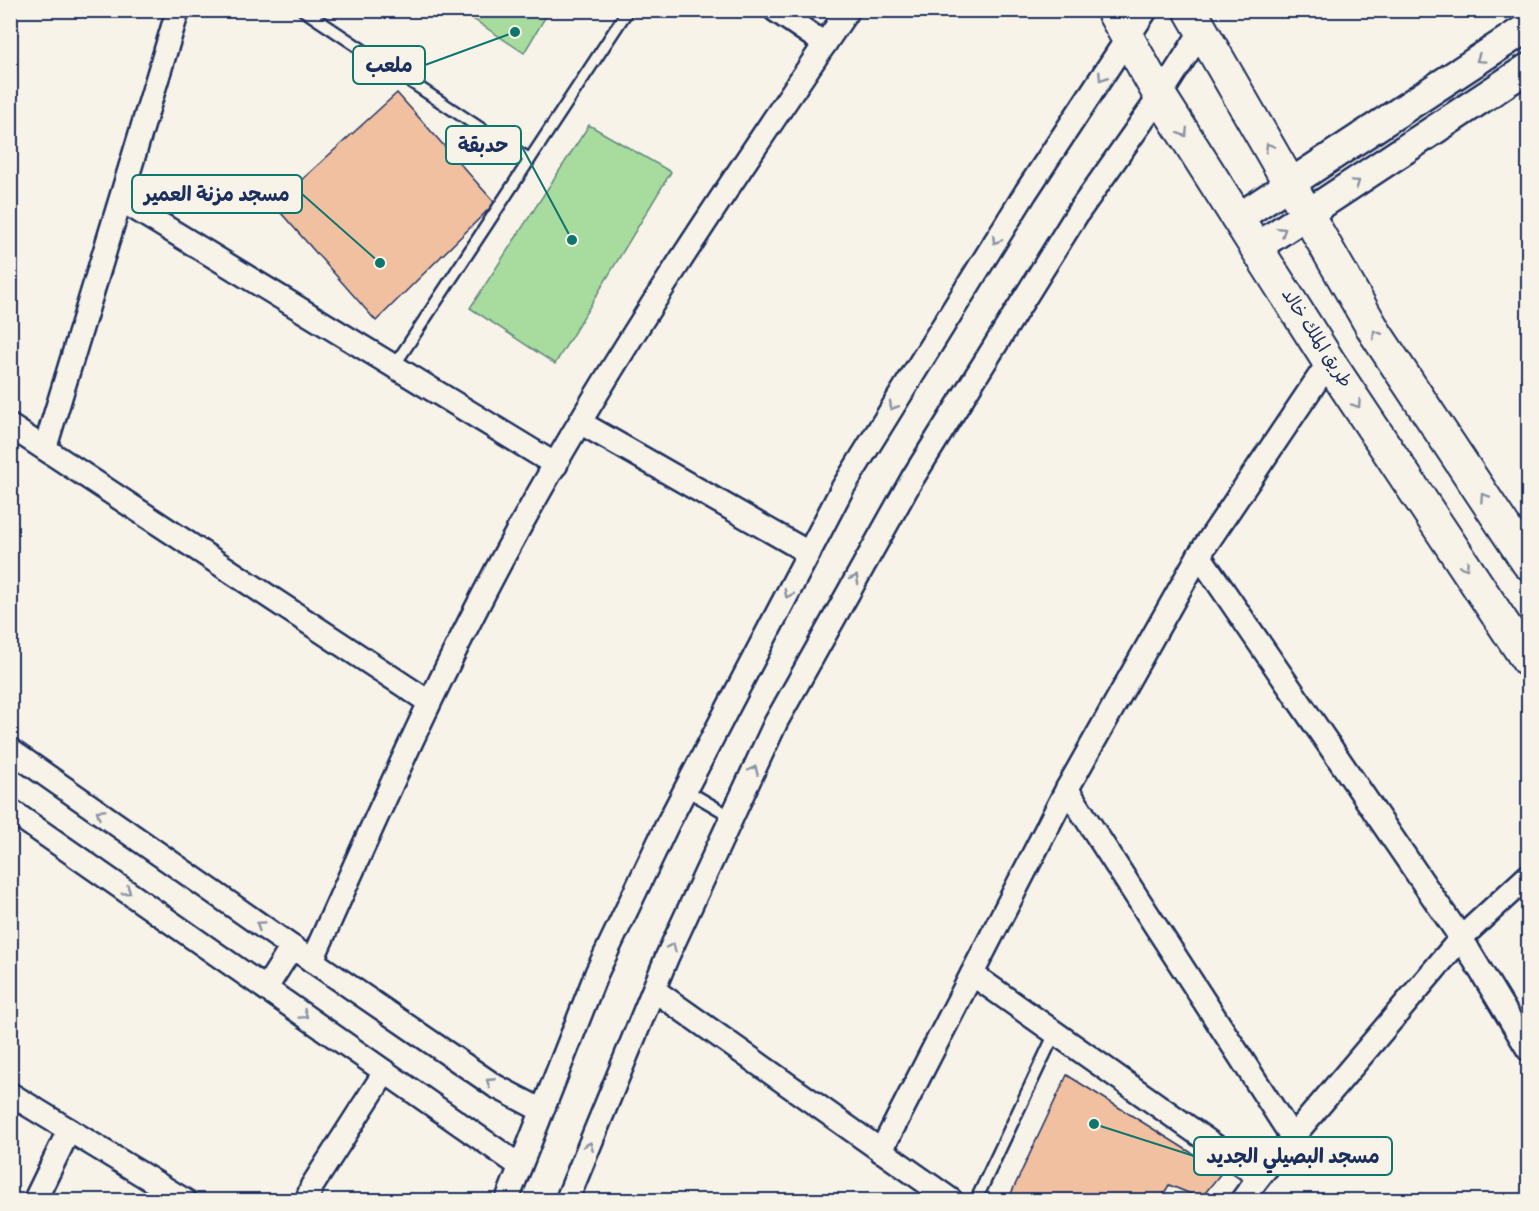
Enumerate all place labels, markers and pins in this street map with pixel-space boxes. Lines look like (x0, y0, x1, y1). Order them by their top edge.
callout: ملعب (353, 46, 425, 84)
callout: حدبقة (446, 126, 521, 164)
callout: مسجد مزنة العمير (132, 175, 302, 213)
callout: مسجد البصيلي الجديد (1194, 1137, 1392, 1175)

